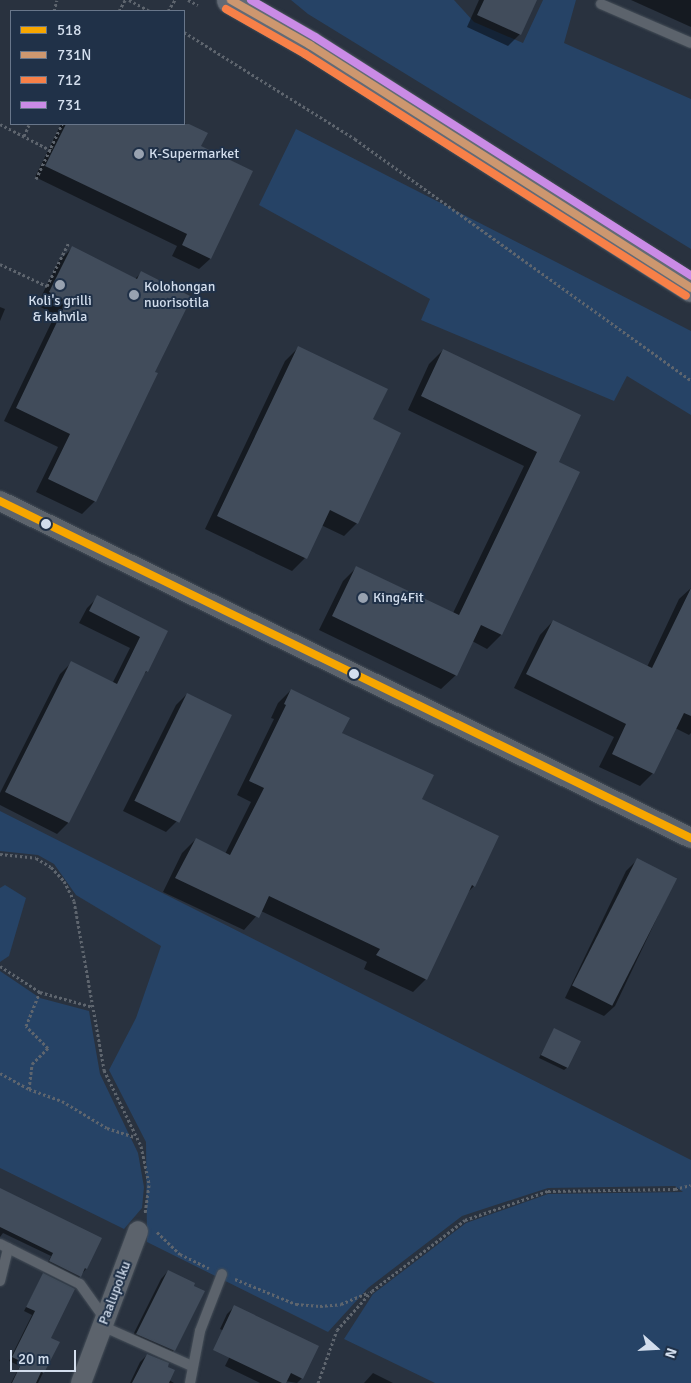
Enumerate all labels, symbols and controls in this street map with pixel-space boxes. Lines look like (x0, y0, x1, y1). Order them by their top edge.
legend (10, 10, 185, 125)
text: 518 (57, 21, 81, 39)
text: 731N (57, 46, 92, 64)
text: 712 (57, 71, 81, 89)
text: 731 (57, 96, 81, 114)
place label: K-Supermarket (149, 146, 239, 162)
marker: K-Supermarket (133, 148, 145, 160)
marker: Koli's grilli & kahvila (54, 279, 66, 291)
place label: Kolohongan nuorisotila (144, 279, 215, 312)
marker: Kolohongan nuorisotila (128, 289, 140, 301)
place label: Koli's grilli & kahvila (28, 293, 92, 326)
unlabelled marker (41, 519, 51, 529)
place label: King4Fit (373, 590, 424, 606)
marker: King4Fit (357, 592, 369, 604)
unlabelled marker (349, 669, 359, 679)
street label: Paalupolku (95, 1259, 135, 1327)
north arrow (631, 1323, 681, 1373)
scale bar (12, 1340, 79, 1372)
text: N (661, 1346, 680, 1360)
text: 20 m (18, 1350, 49, 1368)

